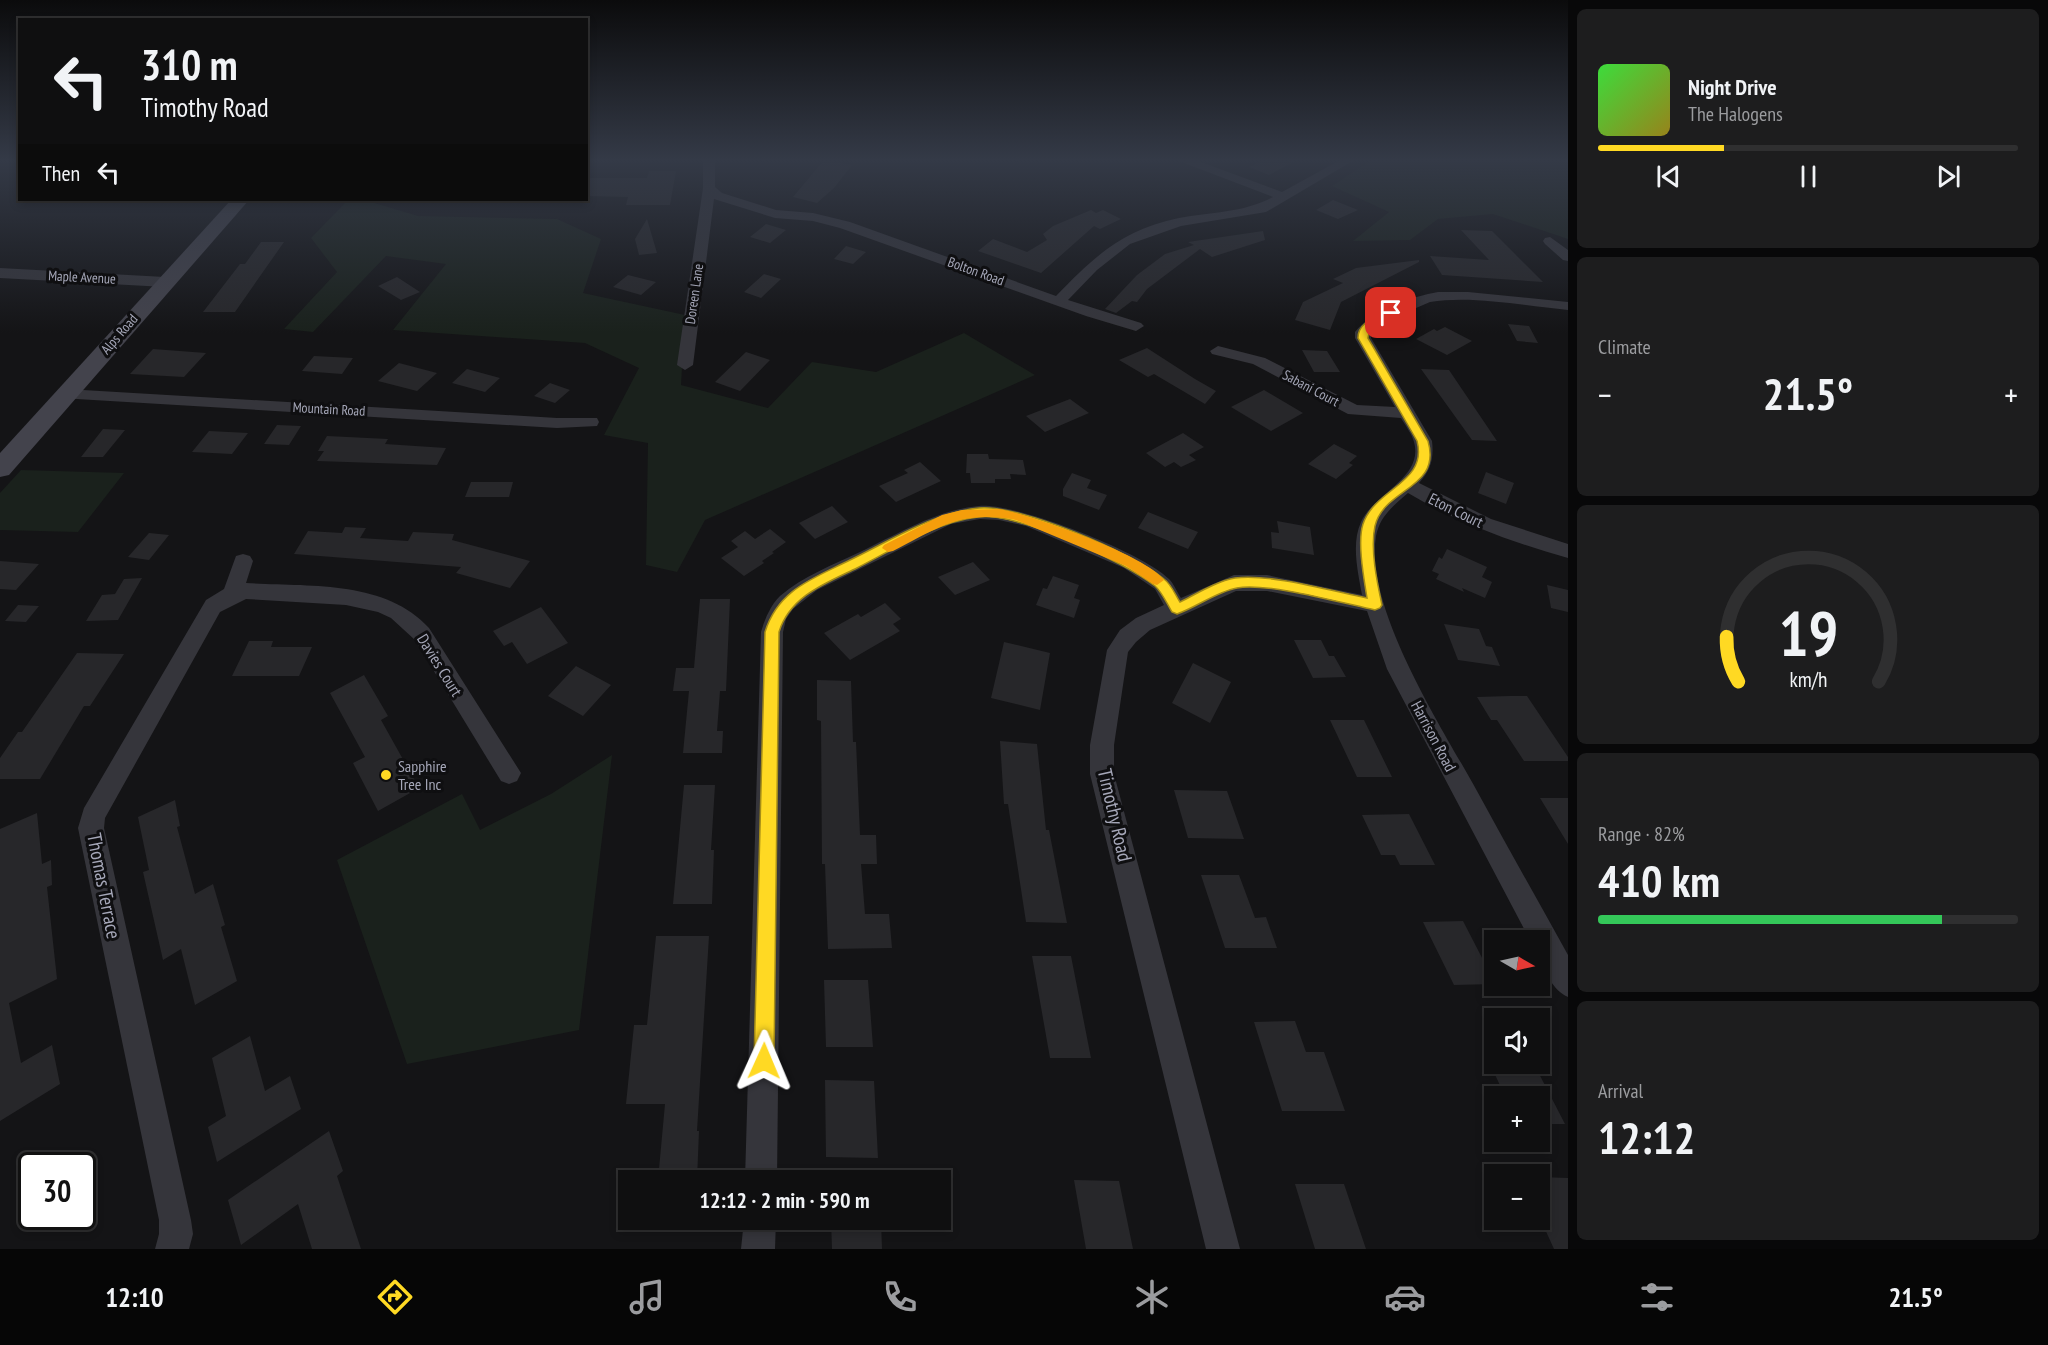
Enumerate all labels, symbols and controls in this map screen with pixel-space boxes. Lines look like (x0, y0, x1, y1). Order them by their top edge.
text: 310 m (141, 37, 238, 92)
icon: left (42, 42, 120, 120)
text: Night Drive (1688, 73, 1777, 101)
text: Timothy Road (141, 90, 269, 124)
text: The Halogens (1688, 101, 1783, 127)
icon: left (92, 156, 125, 189)
text: Then (42, 159, 80, 187)
icon: previous (1652, 160, 1685, 193)
icon: pause (1792, 160, 1825, 193)
icon: next (1932, 160, 1965, 193)
street label: Bolton Road (945, 253, 1007, 289)
street label: Doreen Lane (681, 262, 707, 325)
street label: Maple Avenue (48, 266, 116, 288)
pin (1365, 287, 1416, 338)
icon: arrive (1374, 296, 1407, 329)
street label: Alps Road (97, 310, 141, 358)
text: Climate (1598, 334, 1651, 360)
text: 21.5° (1763, 364, 1853, 422)
street label: Sabani Court (1280, 366, 1343, 410)
text: − (1598, 373, 1612, 416)
text: + (2004, 373, 2018, 416)
street label: Mountain Road (292, 398, 366, 420)
street label: Eton Court (1425, 488, 1487, 532)
text: 19 (1778, 592, 1838, 673)
street label: Davies Court (413, 630, 467, 700)
text: km/h (1789, 665, 1827, 693)
street label: Harrison Road (1407, 697, 1461, 775)
place label: Sapphire Tree Inc (398, 756, 447, 794)
street label: Timothy Road (1092, 766, 1138, 864)
marker: Sapphire Tree Inc (379, 768, 393, 782)
text: Range · 82% (1598, 821, 1685, 847)
street label: Thomas Terrace (81, 831, 127, 941)
text: 410 km (1598, 851, 1720, 909)
north arrow (1484, 930, 1550, 996)
map controls (1484, 930, 1550, 1230)
button: sound (1484, 1008, 1550, 1074)
position arrow (732, 1029, 796, 1093)
text: Arrival (1598, 1078, 1643, 1104)
button: + (1484, 1086, 1550, 1152)
text: 12:12 (1598, 1108, 1695, 1166)
speed limit sign: 30 (18, 1152, 96, 1230)
button: − (1484, 1164, 1550, 1230)
text: 12:12 · 2 min · 590 m (699, 1186, 870, 1214)
icon: directions (374, 1276, 416, 1318)
icon: music (626, 1276, 668, 1318)
icon: phone (879, 1276, 921, 1318)
icon: climate (1131, 1276, 1173, 1318)
icon: car (1384, 1276, 1426, 1318)
icon: filters (1636, 1276, 1678, 1318)
text: 12:10 (105, 1280, 164, 1314)
text: 21.5° (1888, 1280, 1943, 1314)

